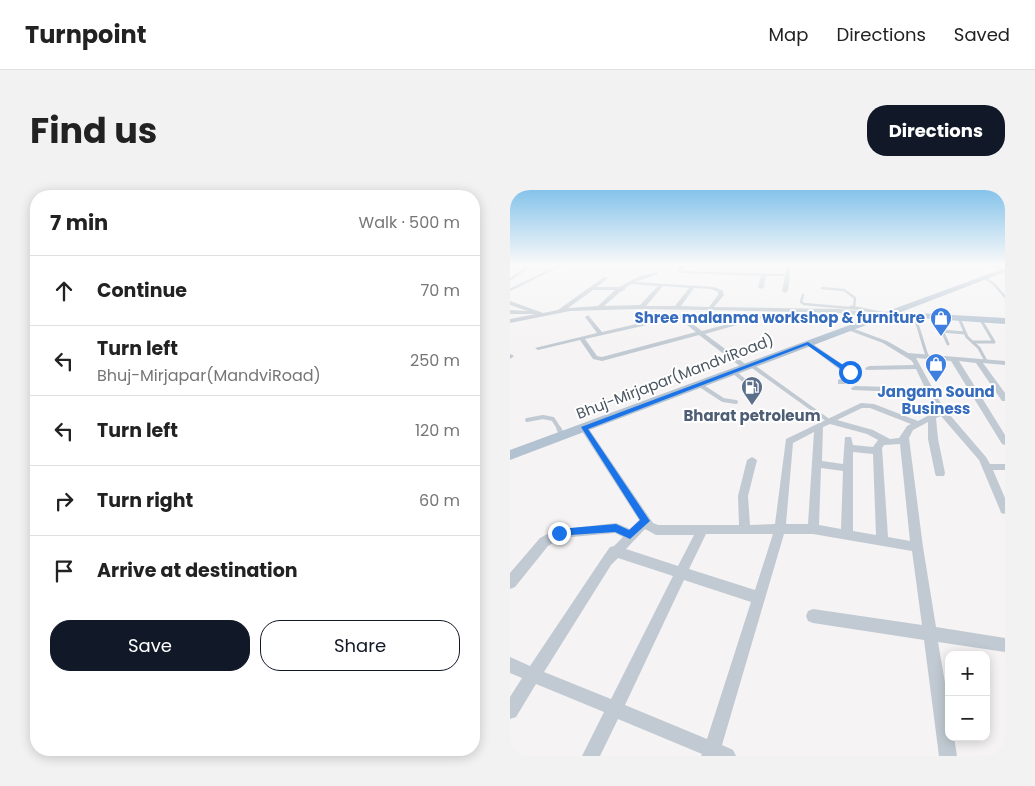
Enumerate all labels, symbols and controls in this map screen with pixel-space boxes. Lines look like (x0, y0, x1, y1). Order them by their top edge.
text: Turnpoint (25, 18, 146, 51)
text: Map (769, 22, 808, 47)
text: Directions (836, 22, 926, 47)
text: Saved (954, 22, 1010, 47)
button: Directions (867, 105, 1005, 156)
text: Find us (30, 106, 157, 155)
text: 7 min (50, 208, 108, 237)
text: Walk · 500 m (359, 211, 460, 234)
icon: ahead (50, 277, 78, 305)
text: Continue (97, 277, 187, 304)
text: 70 m (420, 279, 460, 302)
shop icon: Shree malanma workshop & furniture (929, 306, 953, 337)
place label: Shree malanma workshop & furniture (634, 307, 925, 328)
street label: Bhuj-Mirjapar(MandviRoad) (573, 329, 777, 424)
text: Turn left (97, 335, 178, 362)
icon: left (50, 347, 78, 375)
text: 250 m (410, 349, 460, 372)
shop icon: Jangam Sound Business (924, 352, 948, 383)
route start (839, 361, 862, 384)
text: Bhuj-Mirjapar(MandviRoad) (97, 364, 321, 387)
fuel station icon: Bharat petroleum (740, 375, 764, 406)
place label: Jangam Sound Business (877, 381, 995, 419)
place label: Bharat petroleum (683, 405, 821, 426)
icon: left (50, 417, 78, 445)
text: Turn left (97, 417, 178, 444)
text: 120 m (415, 419, 460, 442)
icon: right (50, 487, 78, 515)
text: Turn right (97, 487, 193, 514)
text: 60 m (419, 489, 460, 512)
route end (548, 522, 571, 545)
icon: arrive (50, 557, 78, 585)
text: Arrive at destination (97, 557, 298, 584)
button: Save (50, 620, 250, 671)
button: Share (260, 620, 460, 671)
map controls (945, 651, 990, 741)
button: + (945, 651, 990, 696)
button: − (945, 696, 990, 741)

